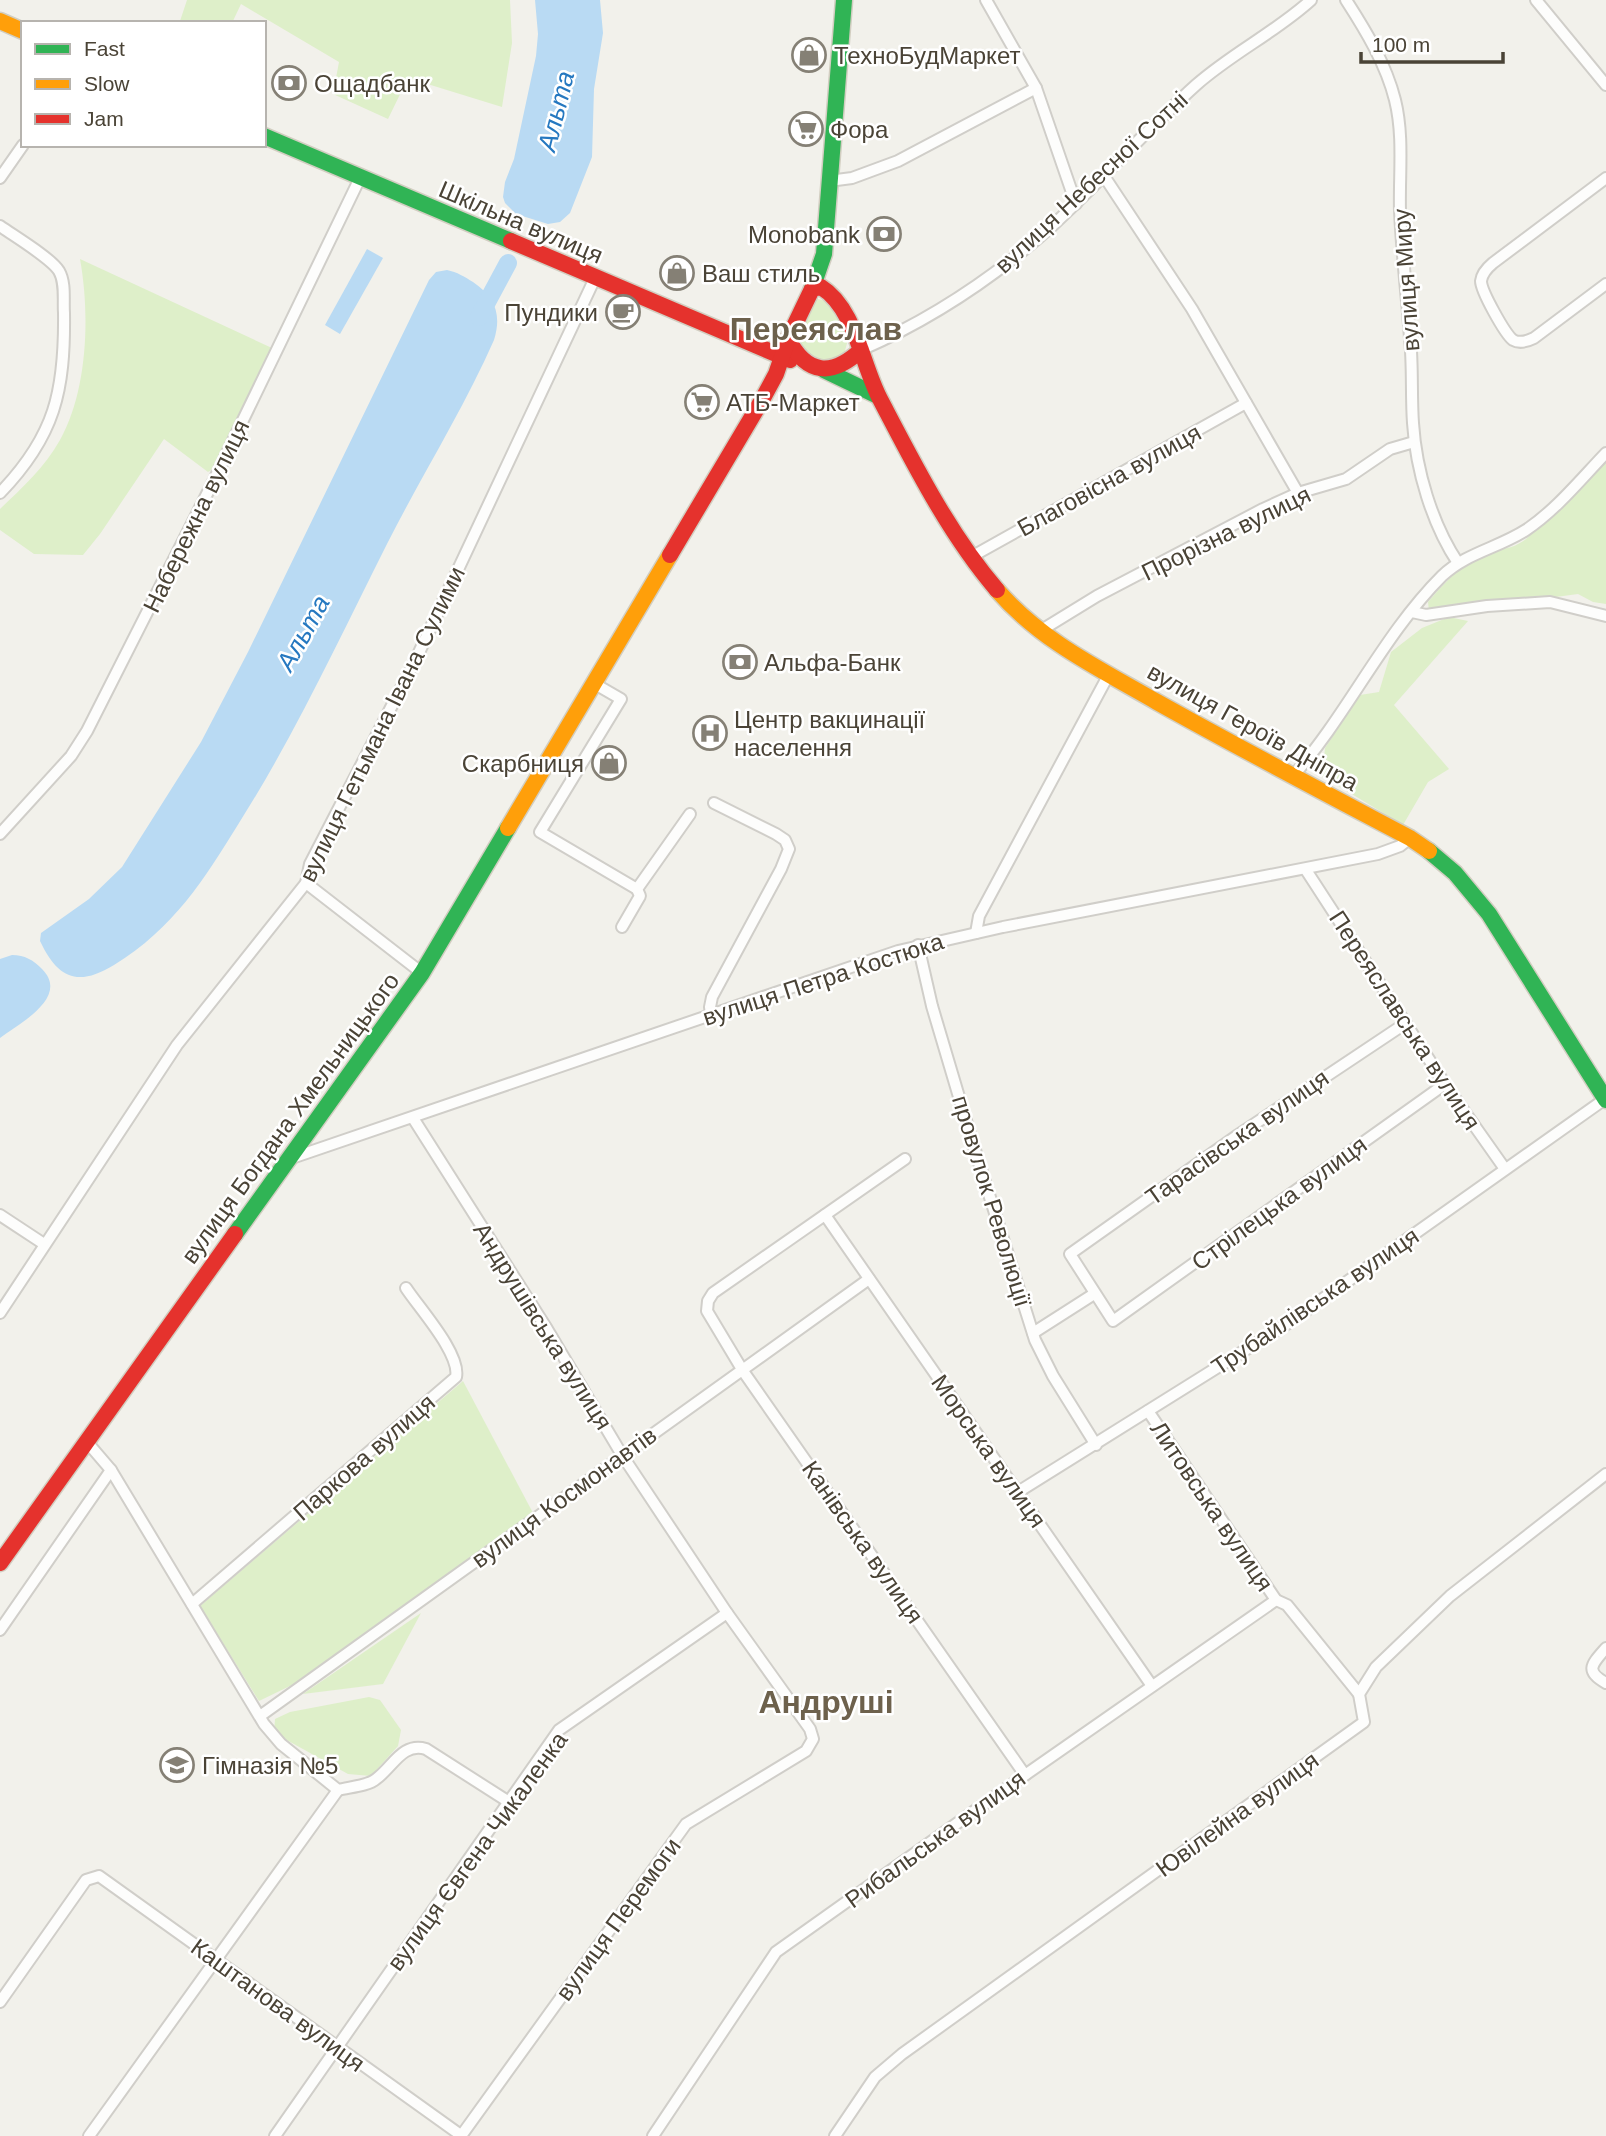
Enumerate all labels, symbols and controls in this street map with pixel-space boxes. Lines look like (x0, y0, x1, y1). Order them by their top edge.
legend (21, 21, 266, 147)
scale bar (1361, 21, 1503, 65)
text: 100 m (1372, 33, 1430, 56)
shop icon: ТехноБудМаркет (790, 36, 828, 74)
text: Fast (84, 37, 125, 60)
place label: ТехноБудМаркет (834, 42, 1020, 69)
bank icon: Ощадбанк (270, 64, 308, 102)
water label: Альта (531, 68, 580, 156)
place label: Ощадбанк (314, 70, 431, 97)
text: Slow (84, 72, 130, 95)
street label: вулиця Небесної Сотні (989, 86, 1193, 278)
text: Jam (84, 107, 124, 130)
supermarket icon: Фора (787, 110, 825, 148)
place label: Фора (830, 116, 889, 143)
street label: Шкільна вулиця (435, 175, 607, 269)
street label: вулиця Миру (1388, 208, 1424, 352)
bank icon: Monobank (865, 215, 903, 253)
place label: Monobank (748, 221, 861, 248)
shop icon: Ваш стиль (658, 254, 696, 292)
place label: Ваш стиль (702, 260, 820, 287)
cafe icon: Пундики (604, 293, 642, 331)
place label: Пундики (504, 299, 598, 326)
district label: Переяслав (730, 311, 902, 347)
supermarket icon: АТБ-Маркет (683, 383, 721, 421)
place label: АТБ-Маркет (726, 389, 860, 416)
street label: Набережна вулиця (138, 415, 254, 617)
street label: Благовісна вулиця (1013, 418, 1205, 542)
street label: Прорізна вулиця (1137, 480, 1315, 586)
street label: вулиця Гетьмана Івана Сулими (294, 562, 470, 886)
water label: Альта (269, 590, 336, 678)
bank icon: Альфа-Банк (721, 643, 759, 681)
place label: Альфа-Банк (764, 649, 901, 676)
street label: вулиця Героїв Дніпра (1143, 658, 1364, 796)
place label: Центр вакцинації населення (734, 706, 926, 761)
hospital icon: Центр вакцинації населення (691, 714, 729, 752)
shop icon: Скарбниця (590, 744, 628, 782)
place label: Скарбниця (462, 750, 584, 777)
street label: Переяславська вулиця (1324, 906, 1486, 1134)
street label: вулиця Петра Костюка (699, 927, 947, 1031)
street label: вулиця Богдана Хмельницького (176, 968, 404, 1268)
street label: Тарасівська вулиця (1140, 1064, 1334, 1210)
street label: провулок Революції (947, 1092, 1037, 1310)
street label: Стрілецька вулиця (1186, 1131, 1372, 1275)
street label: Андрушівська вулиця (468, 1218, 618, 1434)
street label: Трубайлівська вулиця (1206, 1222, 1424, 1380)
street label: Морська вулиця (926, 1369, 1052, 1533)
street label: Паркова вулиця (288, 1388, 440, 1526)
street label: Литовська вулиця (1145, 1416, 1279, 1596)
street label: вулиця Космонавтів (466, 1421, 662, 1573)
street label: Канівська вулиця (797, 1456, 929, 1628)
district label: Андруші (758, 1684, 894, 1720)
street label: вулиця Євгена Чикаленка (381, 1726, 573, 1975)
school or university icon: Гімназія №5 (158, 1746, 196, 1784)
street label: Ювілейна вулиця (1151, 1746, 1323, 1882)
place label: Гімназія №5 (202, 1752, 338, 1779)
street label: Рибальська вулиця (840, 1765, 1030, 1913)
street label: вулиця Перемоги (550, 1833, 686, 2005)
street label: Каштанова вулиця (186, 1933, 370, 2077)

